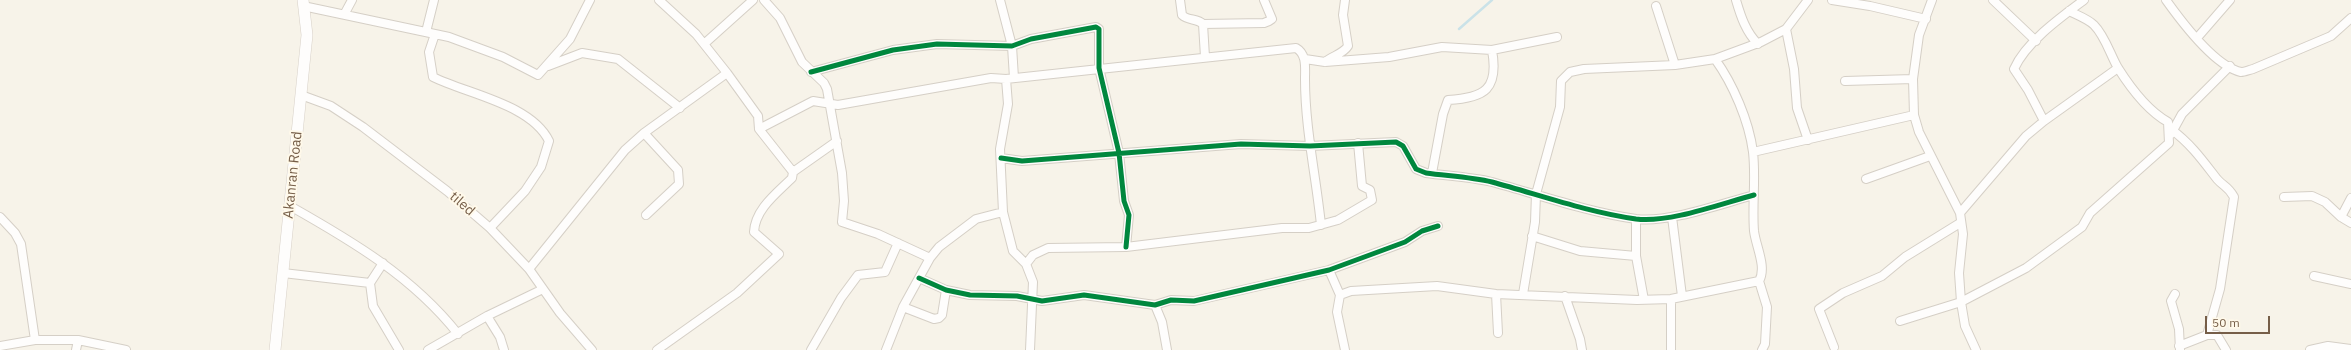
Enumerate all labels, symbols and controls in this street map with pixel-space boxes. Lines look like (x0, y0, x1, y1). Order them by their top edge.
street label: Akanran Road (280, 131, 306, 219)
street label: tiled (446, 188, 478, 220)
scale bar (2207, 308, 2272, 334)
text: 50 m (2212, 315, 2240, 330)

